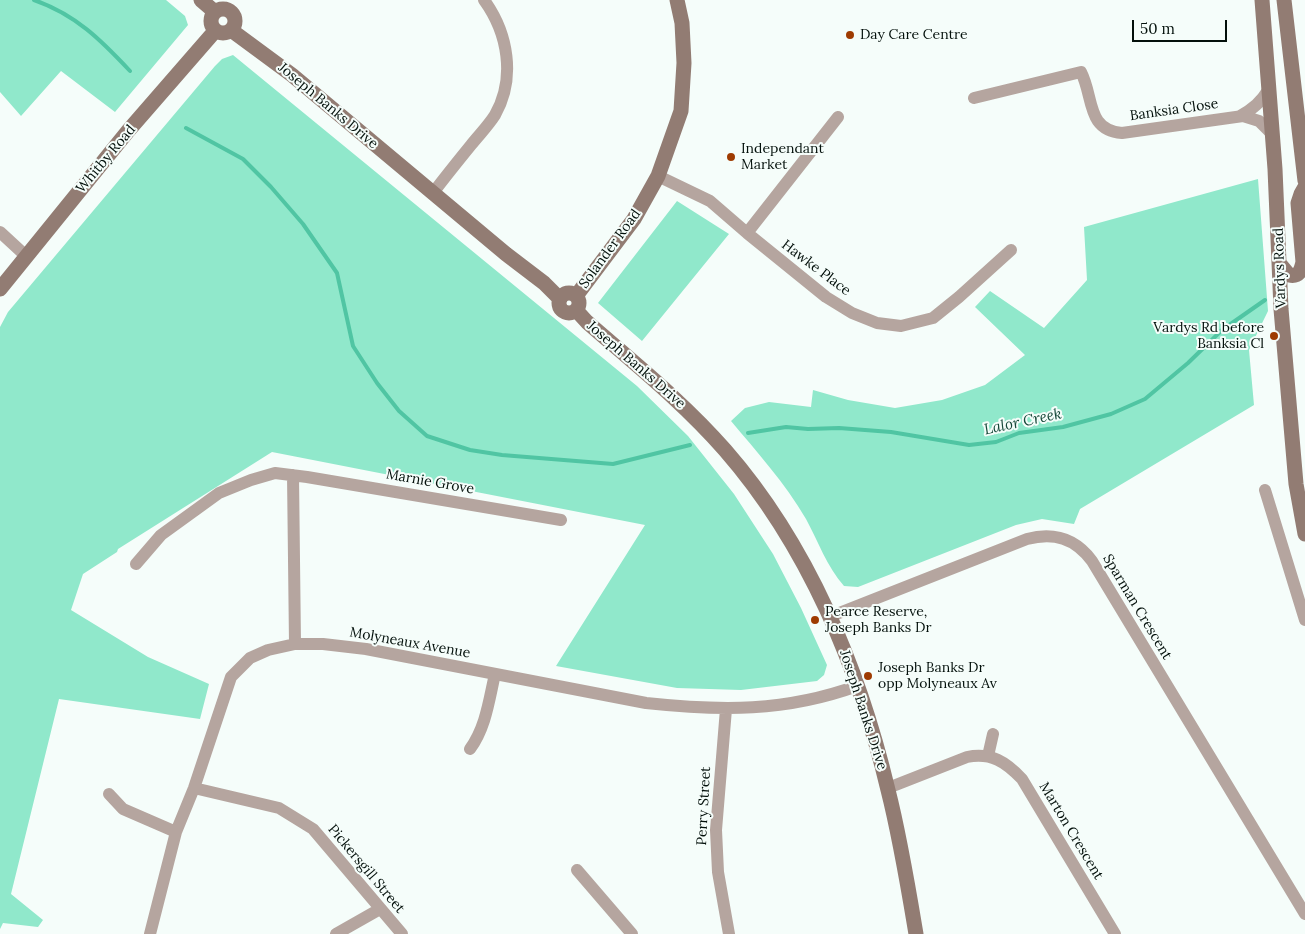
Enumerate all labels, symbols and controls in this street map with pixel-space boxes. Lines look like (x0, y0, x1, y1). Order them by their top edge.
scale bar (1135, 10, 1230, 42)
text: 50 m (1140, 19, 1175, 38)
place label: Day Care Centre (860, 27, 967, 43)
marker: Day Care Centre (844, 29, 856, 41)
street label: Joseph Banks Drive (275, 59, 381, 153)
street label: Banksia Close (1129, 95, 1219, 125)
street label: Whitby Road (73, 122, 139, 196)
place label: Independant Market (741, 141, 824, 174)
marker: Independant Market (725, 151, 737, 163)
street label: Solander Road (576, 206, 644, 292)
street label: Vardys Road (1270, 228, 1290, 308)
street label: Hawke Place (778, 237, 854, 299)
street label: Joseph Banks Drive (583, 318, 689, 412)
place label: Vardys Rd before Banksia Cl (1153, 320, 1264, 352)
marker: Vardys Rd before Banksia Cl (1268, 330, 1280, 342)
water label: Lalor Creek (983, 405, 1063, 439)
street label: Marnie Grove (385, 466, 475, 498)
street label: Sparman Crescent (1099, 551, 1175, 663)
place label: Pearce Reserve, Joseph Banks Dr (825, 604, 931, 636)
marker: Pearce Reserve, Joseph Banks Dr (809, 614, 821, 626)
street label: Molyneaux Avenue (348, 624, 472, 662)
street label: Joseph Banks Drive (836, 648, 890, 772)
place label: Joseph Banks Dr opp Molyneaux Av (878, 660, 997, 692)
marker: Joseph Banks Dr opp Molyneaux Av (862, 670, 874, 682)
street label: Perry Street (694, 766, 714, 846)
street label: Marton Crescent (1035, 779, 1107, 883)
street label: Pickersgill Street (324, 821, 408, 917)

